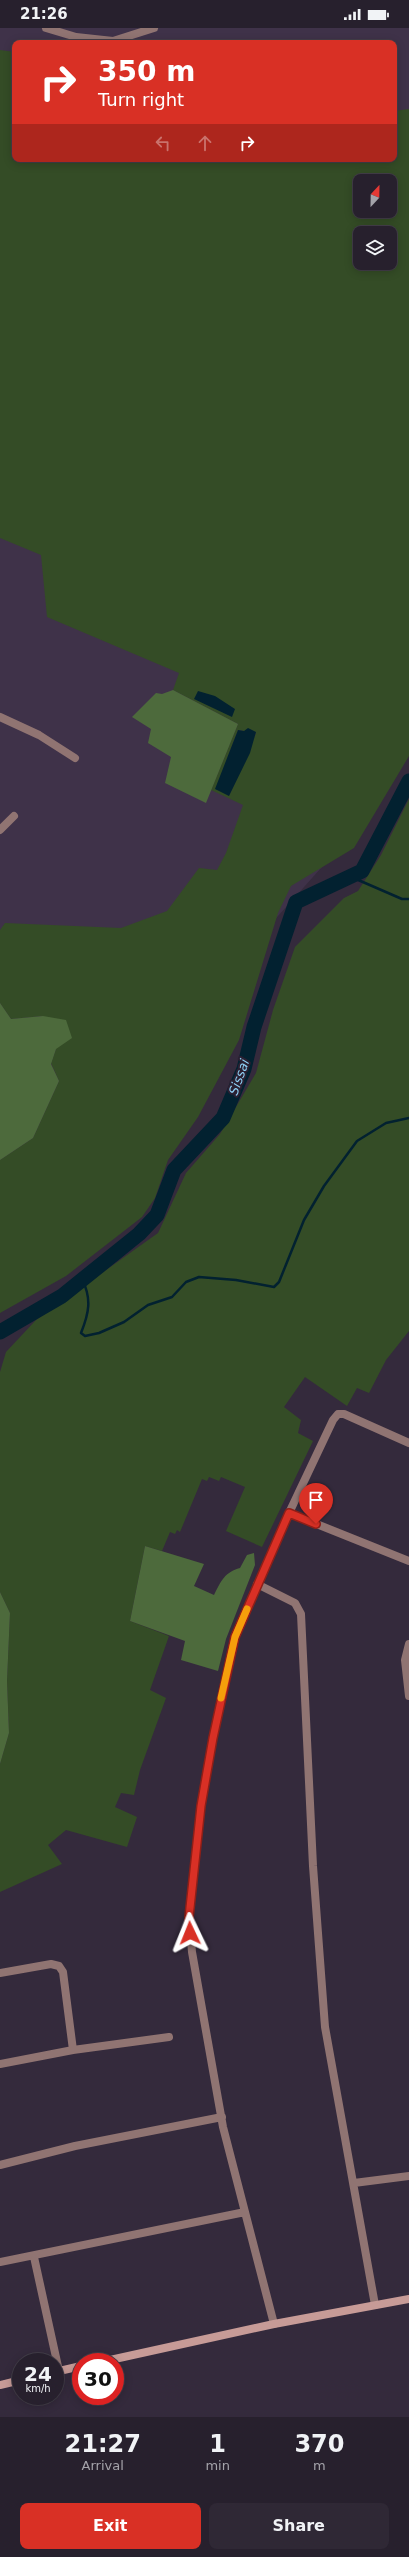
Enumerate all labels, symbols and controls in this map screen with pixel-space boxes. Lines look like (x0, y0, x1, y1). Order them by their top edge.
text: 21:26 (20, 5, 68, 23)
text: 350 m (98, 55, 195, 88)
icon: right (32, 56, 84, 108)
text: Turn right (98, 89, 184, 110)
icon: left (152, 132, 174, 154)
icon: ahead (194, 132, 216, 154)
icon: right (236, 132, 258, 154)
north arrow (353, 174, 397, 218)
map controls (353, 174, 397, 270)
button: layers (353, 226, 397, 270)
water label: Sissai (226, 1057, 253, 1097)
pin (299, 1483, 333, 1524)
icon: arrive (305, 1489, 327, 1511)
position arrow (169, 1912, 211, 1954)
speed limit sign: 30 (72, 2353, 124, 2405)
text: 24 (24, 2362, 52, 2386)
text: km/h (25, 2383, 51, 2394)
text: 21:27 (64, 2430, 141, 2458)
text: 1 (209, 2430, 226, 2458)
text: 370 (294, 2430, 344, 2458)
text: Arrival (82, 2458, 124, 2473)
text: min (205, 2458, 230, 2473)
text: m (313, 2458, 326, 2473)
button: Exit (20, 2503, 201, 2549)
button: Share (209, 2503, 389, 2549)

